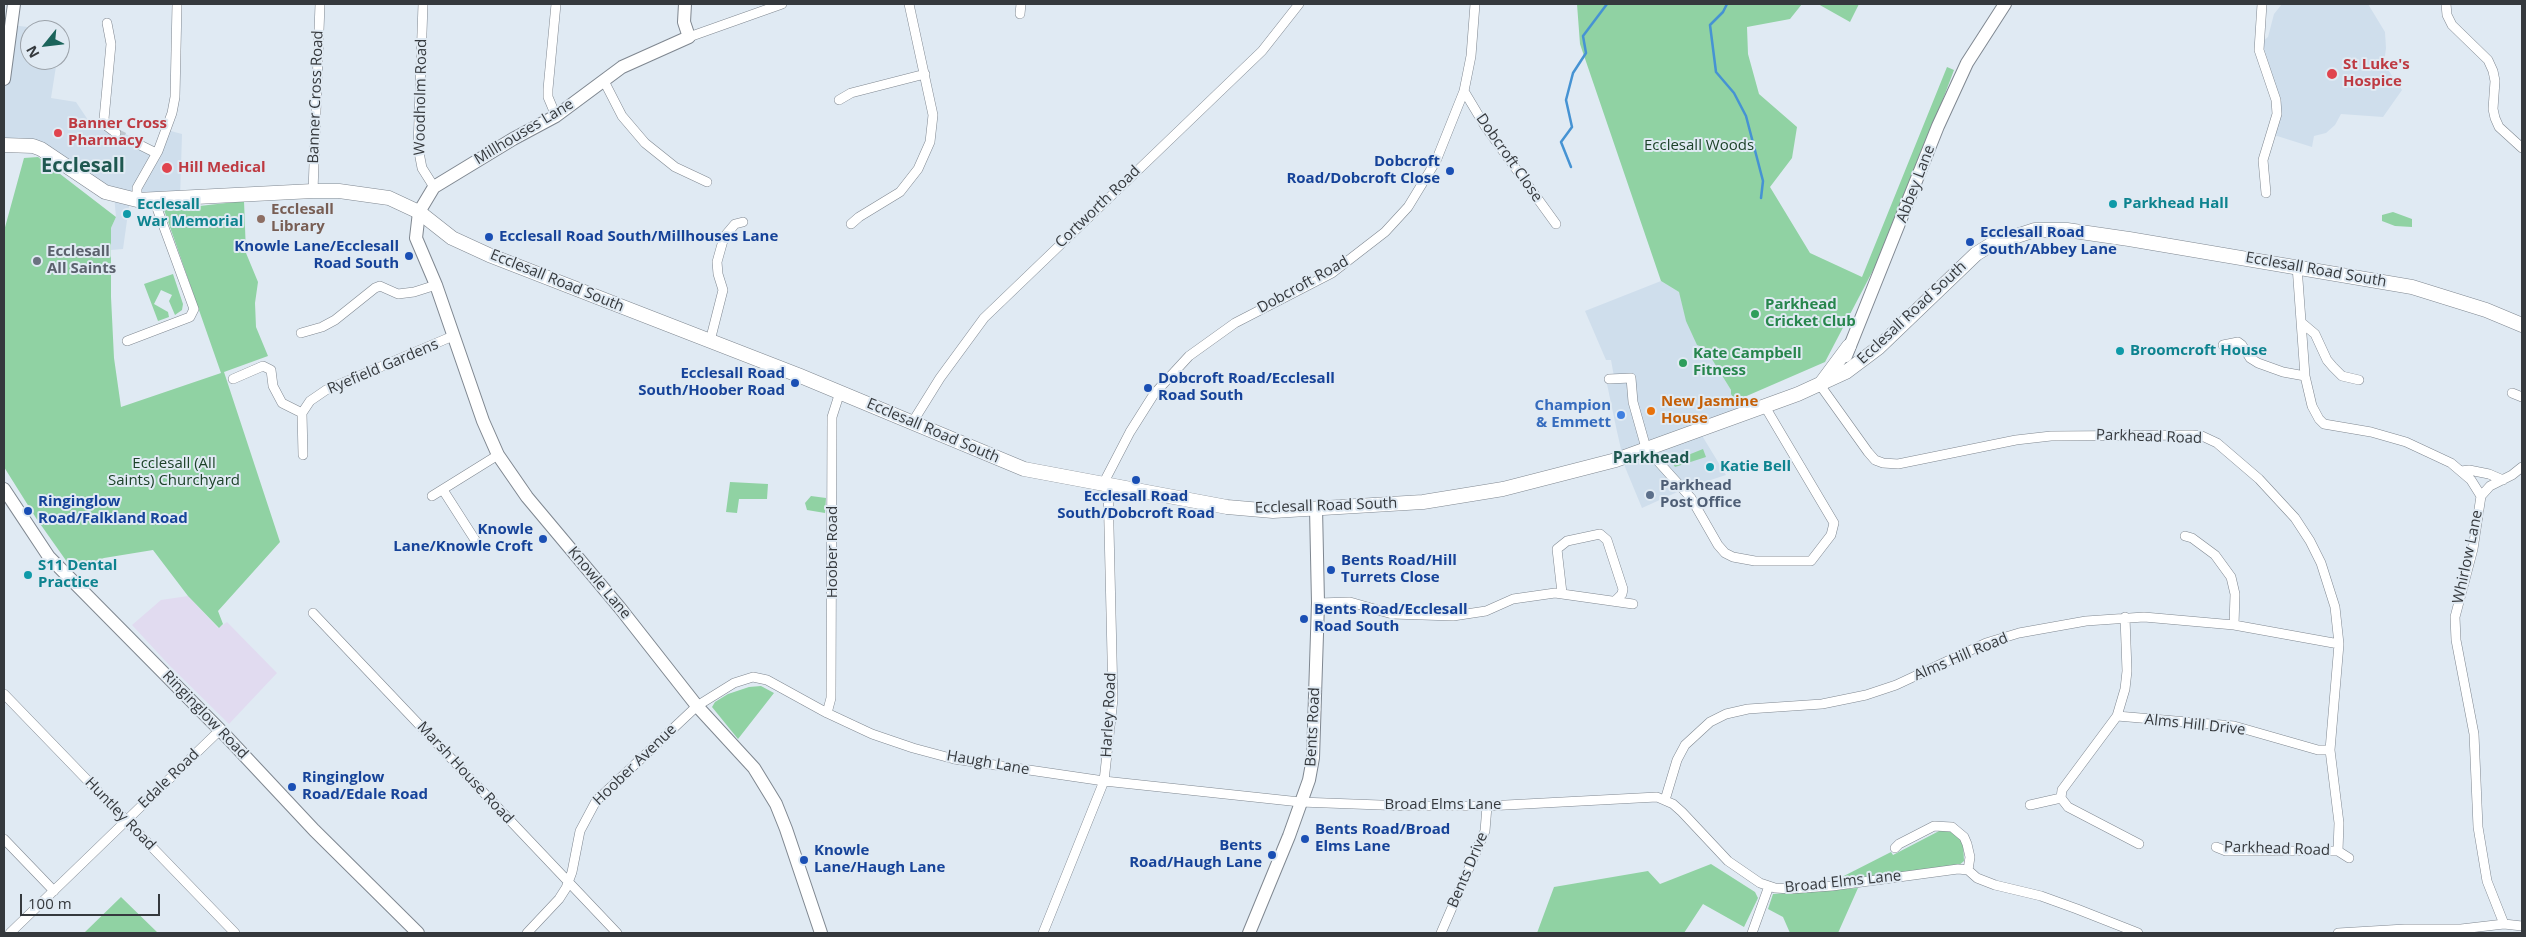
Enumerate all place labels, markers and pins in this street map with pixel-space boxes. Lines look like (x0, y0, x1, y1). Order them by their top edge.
place label: St Luke's Hospice (2343, 56, 2410, 91)
marker: St Luke's Hospice (2325, 67, 2339, 81)
place label: Banner Cross Pharmacy (68, 115, 167, 150)
marker: Banner Cross Pharmacy (52, 127, 64, 139)
place label: Dobcroft Road/Dobcroft Close (1286, 153, 1440, 188)
place label: Hill Medical (178, 159, 266, 177)
marker: Hill Medical (160, 161, 174, 175)
marker: Dobcroft Road/Dobcroft Close (1444, 165, 1456, 177)
place label: Parkhead Hall (2123, 195, 2228, 213)
place label: Ecclesall War Memorial (137, 196, 243, 231)
marker: Parkhead Hall (2107, 198, 2119, 210)
place label: Ecclesall Library (271, 201, 334, 236)
marker: Ecclesall War Memorial (121, 208, 133, 220)
marker: Ecclesall Library (255, 213, 267, 225)
place label: Ecclesall Road South/Abbey Lane (1980, 224, 2117, 259)
place label: Ecclesall Road South/Millhouses Lane (499, 228, 778, 246)
marker: Ecclesall Road South/Millhouses Lane (483, 231, 495, 243)
marker: Ecclesall Road South/Abbey Lane (1964, 236, 1976, 248)
place label: Knowle Lane/Ecclesall Road South (234, 238, 399, 273)
place label: Ecclesall All Saints (47, 243, 116, 278)
marker: Knowle Lane/Ecclesall Road South (403, 250, 415, 262)
marker: Ecclesall All Saints (31, 255, 43, 267)
place label: Parkhead Cricket Club (1765, 296, 1856, 331)
marker: Parkhead Cricket Club (1749, 308, 1761, 320)
place label: Broomcroft House (2130, 342, 2267, 360)
place label: Kate Campbell Fitness (1693, 345, 1802, 380)
marker: Broomcroft House (2114, 345, 2126, 357)
marker: Kate Campbell Fitness (1677, 357, 1689, 369)
place label: Ecclesall Road South/Hoober Road (638, 365, 785, 400)
place label: Dobcroft Road/Ecclesall Road South (1158, 370, 1335, 405)
marker: Ecclesall Road South/Hoober Road (789, 377, 801, 389)
marker: Dobcroft Road/Ecclesall Road South (1142, 382, 1154, 394)
place label: New Jasmine House (1661, 393, 1758, 428)
place label: Champion & Emmett (1535, 397, 1611, 432)
marker: New Jasmine House (1645, 405, 1657, 417)
marker: Champion & Emmett (1615, 409, 1627, 421)
place label: Katie Bell (1720, 458, 1791, 476)
marker: Katie Bell (1704, 461, 1716, 473)
marker: Ecclesall Road South/Dobcroft Road (1130, 474, 1142, 486)
place label: Parkhead Post Office (1660, 477, 1741, 512)
place label: Ecclesall Road South/Dobcroft Road (1057, 488, 1215, 523)
marker: Parkhead Post Office (1644, 489, 1656, 501)
place label: Ringinglow Road/Falkland Road (38, 493, 188, 528)
marker: Ringinglow Road/Falkland Road (22, 505, 34, 517)
place label: Knowle Lane/Knowle Croft (393, 521, 533, 556)
marker: Knowle Lane/Knowle Croft (537, 533, 549, 545)
place label: Bents Road/Hill Turrets Close (1341, 552, 1457, 587)
place label: S11 Dental Practice (38, 557, 117, 592)
marker: Bents Road/Hill Turrets Close (1325, 564, 1337, 576)
marker: S11 Dental Practice (22, 569, 34, 581)
place label: Bents Road/Ecclesall Road South (1314, 601, 1468, 636)
marker: Bents Road/Ecclesall Road South (1298, 613, 1310, 625)
place label: Ringinglow Road/Edale Road (302, 769, 428, 804)
marker: Ringinglow Road/Edale Road (286, 781, 298, 793)
place label: Bents Road/Broad Elms Lane (1315, 821, 1450, 856)
marker: Bents Road/Broad Elms Lane (1299, 833, 1311, 845)
place label: Bents Road/Haugh Lane (1129, 837, 1262, 872)
place label: Knowle Lane/Haugh Lane (814, 842, 945, 877)
marker: Bents Road/Haugh Lane (1266, 849, 1278, 861)
marker: Knowle Lane/Haugh Lane (798, 854, 810, 866)

